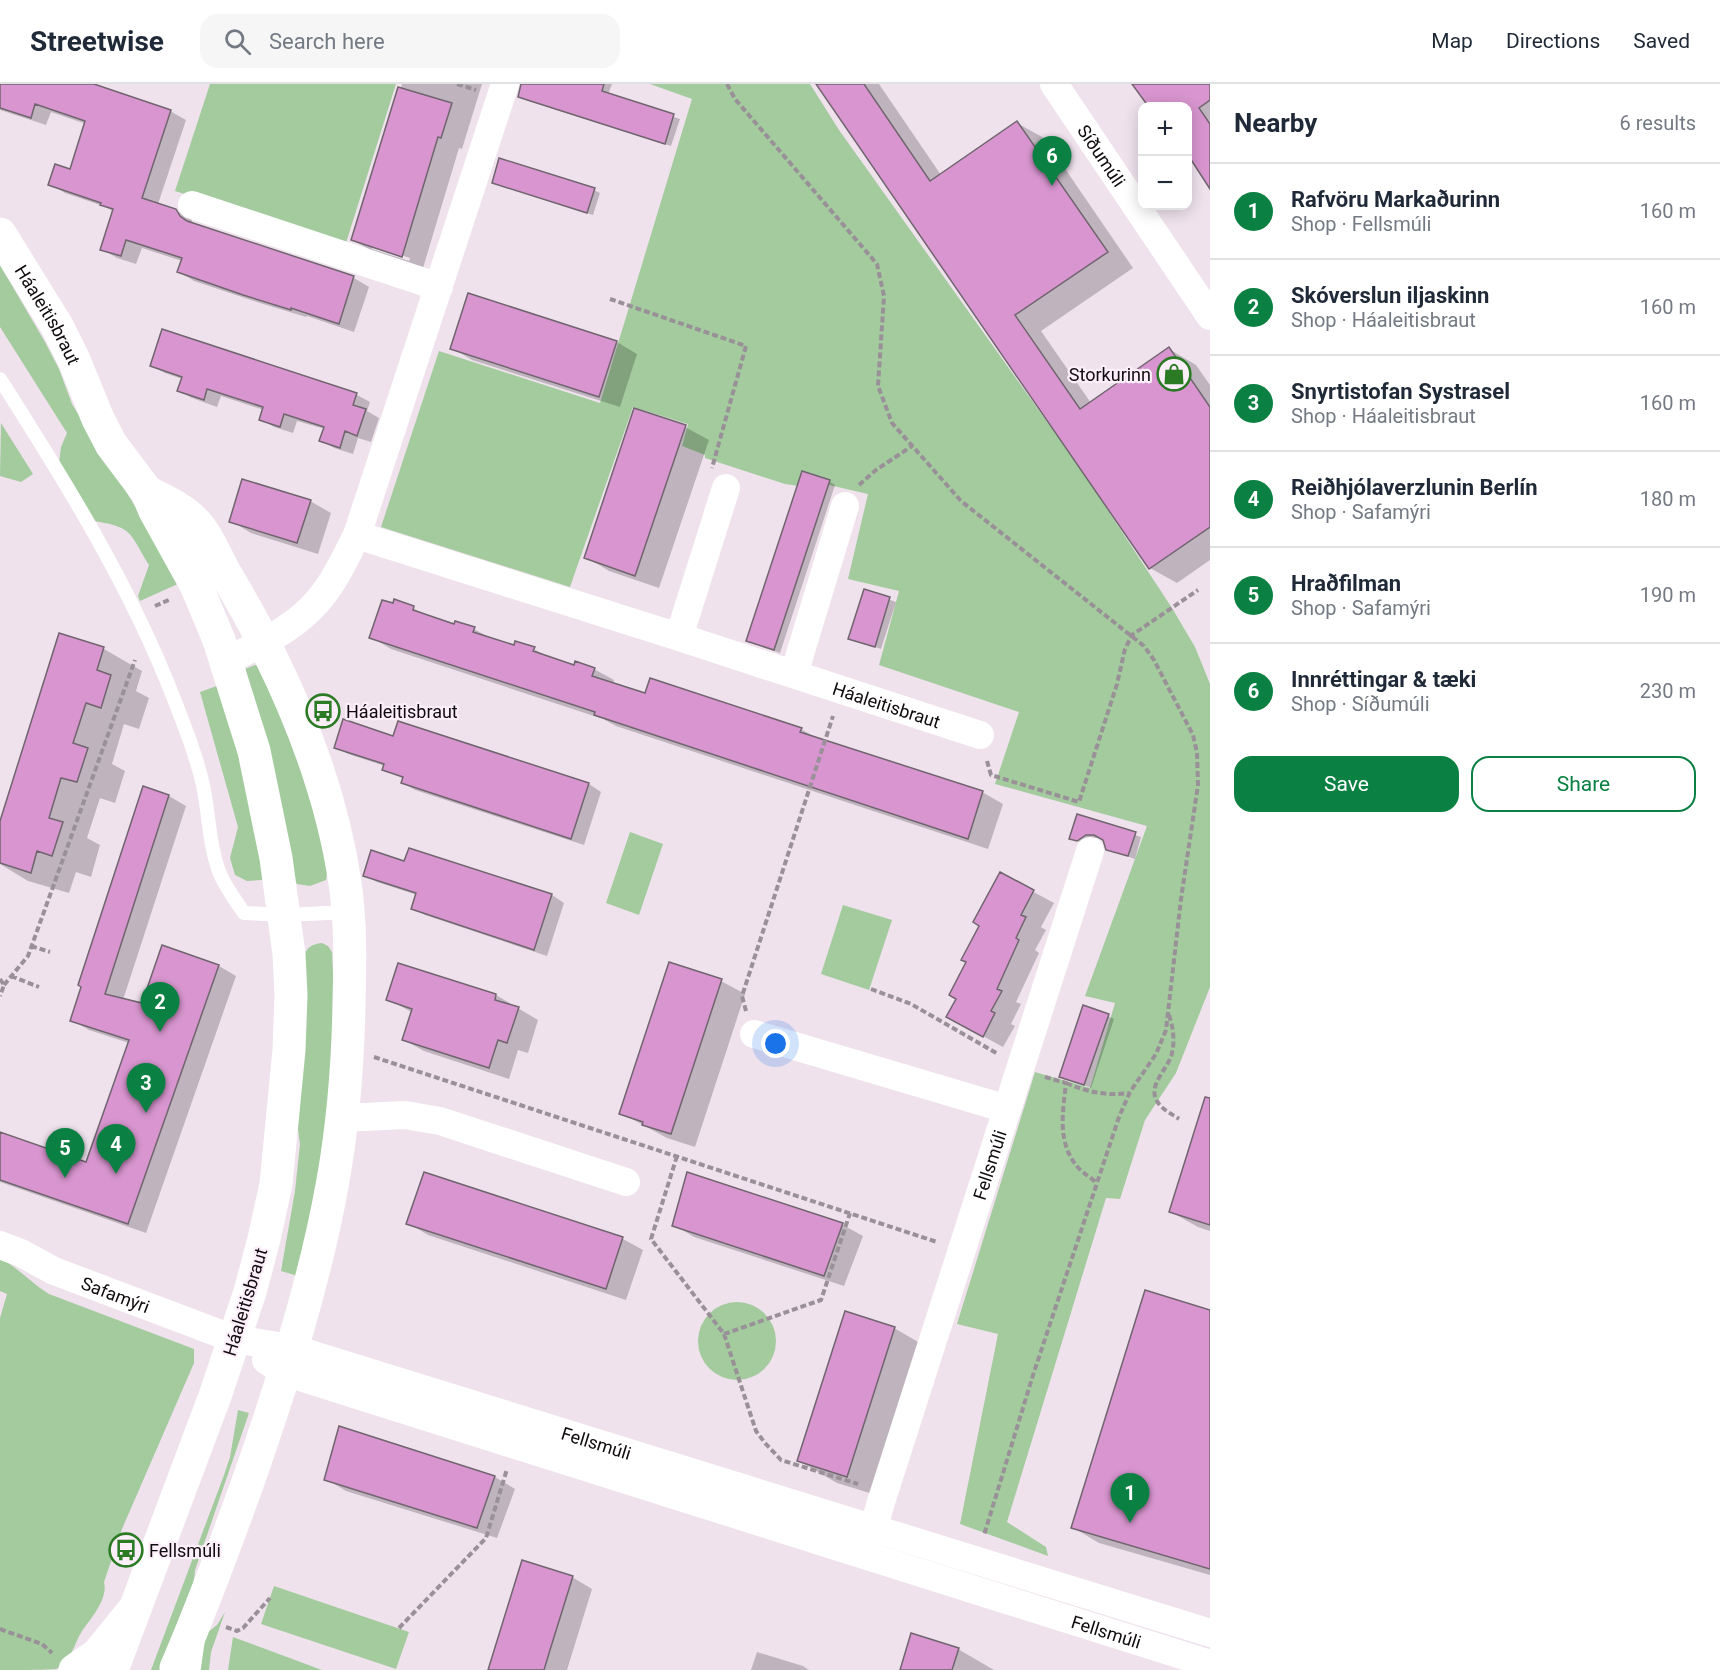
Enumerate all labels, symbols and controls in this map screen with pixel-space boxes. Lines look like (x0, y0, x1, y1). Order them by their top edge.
search box (200, 14, 620, 68)
text: Streetwise (30, 25, 164, 58)
icon: search (221, 25, 254, 58)
text: Search here (269, 29, 385, 54)
text: Map (1431, 29, 1473, 53)
text: Directions (1506, 29, 1600, 53)
text: Saved (1633, 29, 1690, 53)
map controls (1138, 102, 1192, 210)
button: + (1138, 102, 1192, 156)
text: Nearby (1234, 108, 1317, 138)
text: 6 results (1620, 111, 1696, 135)
street label: Síðumúli (1074, 120, 1130, 190)
pin: 6 (1032, 136, 1072, 186)
button: − (1138, 156, 1192, 210)
text: Rafvöru Markaðurinn (1291, 187, 1500, 212)
text: 1 (1248, 199, 1259, 223)
text: 160 m (1640, 199, 1696, 223)
text: Shop · Fellsmúli (1291, 212, 1431, 236)
street label: Háaleitisbraut (11, 261, 85, 367)
text: Skóverslun iljaskinn (1291, 283, 1489, 308)
text: 2 (1248, 295, 1259, 319)
text: 160 m (1640, 295, 1696, 319)
text: Shop · Háaleitisbraut (1291, 308, 1476, 332)
shop icon: Storkurinn (1156, 356, 1192, 392)
place label: Storkurinn (1069, 364, 1151, 385)
text: Snyrtistofan Systrasel (1291, 379, 1510, 404)
text: 3 (1248, 391, 1259, 415)
text: 160 m (1640, 391, 1696, 415)
text: Shop · Háaleitisbraut (1291, 404, 1476, 428)
text: Reiðhjólaverzlunin Berlín (1291, 475, 1538, 500)
text: 4 (1248, 487, 1259, 511)
text: 180 m (1640, 487, 1696, 511)
text: Shop · Safamýri (1291, 500, 1431, 524)
text: Hraðfilman (1291, 571, 1401, 596)
text: 5 (1248, 583, 1259, 607)
text: 190 m (1640, 583, 1696, 607)
text: Shop · Safamýri (1291, 596, 1431, 620)
text: Innréttingar & tæki (1291, 667, 1476, 692)
street label: Háaleitisbraut (830, 677, 943, 732)
text: 6 (1248, 679, 1259, 703)
text: 230 m (1640, 679, 1696, 703)
text: Shop · Síðumúli (1291, 692, 1430, 716)
bus stop icon: Háaleitisbraut (305, 693, 341, 729)
place label: Háaleitisbraut (346, 701, 458, 722)
button: Save (1234, 756, 1459, 812)
button: Share (1471, 756, 1696, 812)
pin: 2 (140, 982, 180, 1032)
your location (761, 1029, 790, 1058)
pin: 3 (126, 1064, 166, 1113)
pin: 4 (96, 1124, 136, 1174)
street label: Fellsmúli (968, 1127, 1010, 1202)
pin: 5 (46, 1128, 84, 1178)
street label: Háaleitisbraut (219, 1245, 271, 1359)
street label: Safamýri (79, 1272, 153, 1317)
street label: Fellsmúli (559, 1422, 634, 1463)
pin: 1 (1110, 1474, 1150, 1523)
bus stop icon: Fellsmúli (108, 1532, 144, 1568)
place label: Fellsmúli (149, 1540, 221, 1561)
street label: Fellsmúli (1069, 1611, 1144, 1652)

